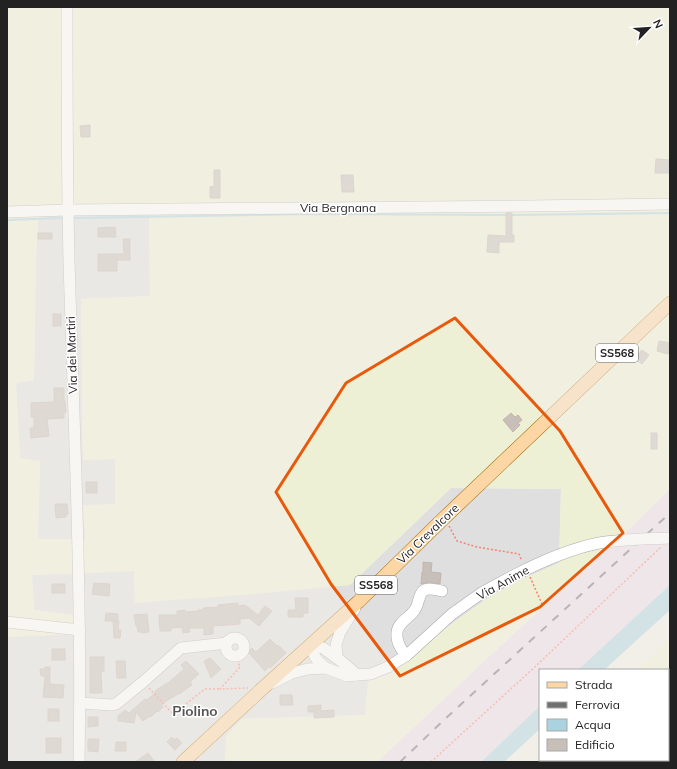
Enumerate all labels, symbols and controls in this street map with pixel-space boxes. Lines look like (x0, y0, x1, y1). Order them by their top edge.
north arrow (629, 8, 669, 48)
text: N (650, 17, 666, 30)
street label: Via Bergnana (300, 200, 376, 215)
street label: Via dei Martiri (63, 316, 80, 394)
road number: SS568 (596, 344, 638, 362)
street label: Via Crevalcore (394, 500, 462, 567)
street label: Via Anime (474, 562, 531, 603)
road number: SS568 (355, 576, 397, 594)
legend (539, 669, 669, 761)
text: Strada (575, 677, 613, 692)
text: Ferrovia (575, 697, 620, 712)
district label: Piolino (172, 702, 218, 720)
text: Acqua (575, 717, 611, 732)
text: Edificio (575, 737, 615, 752)

